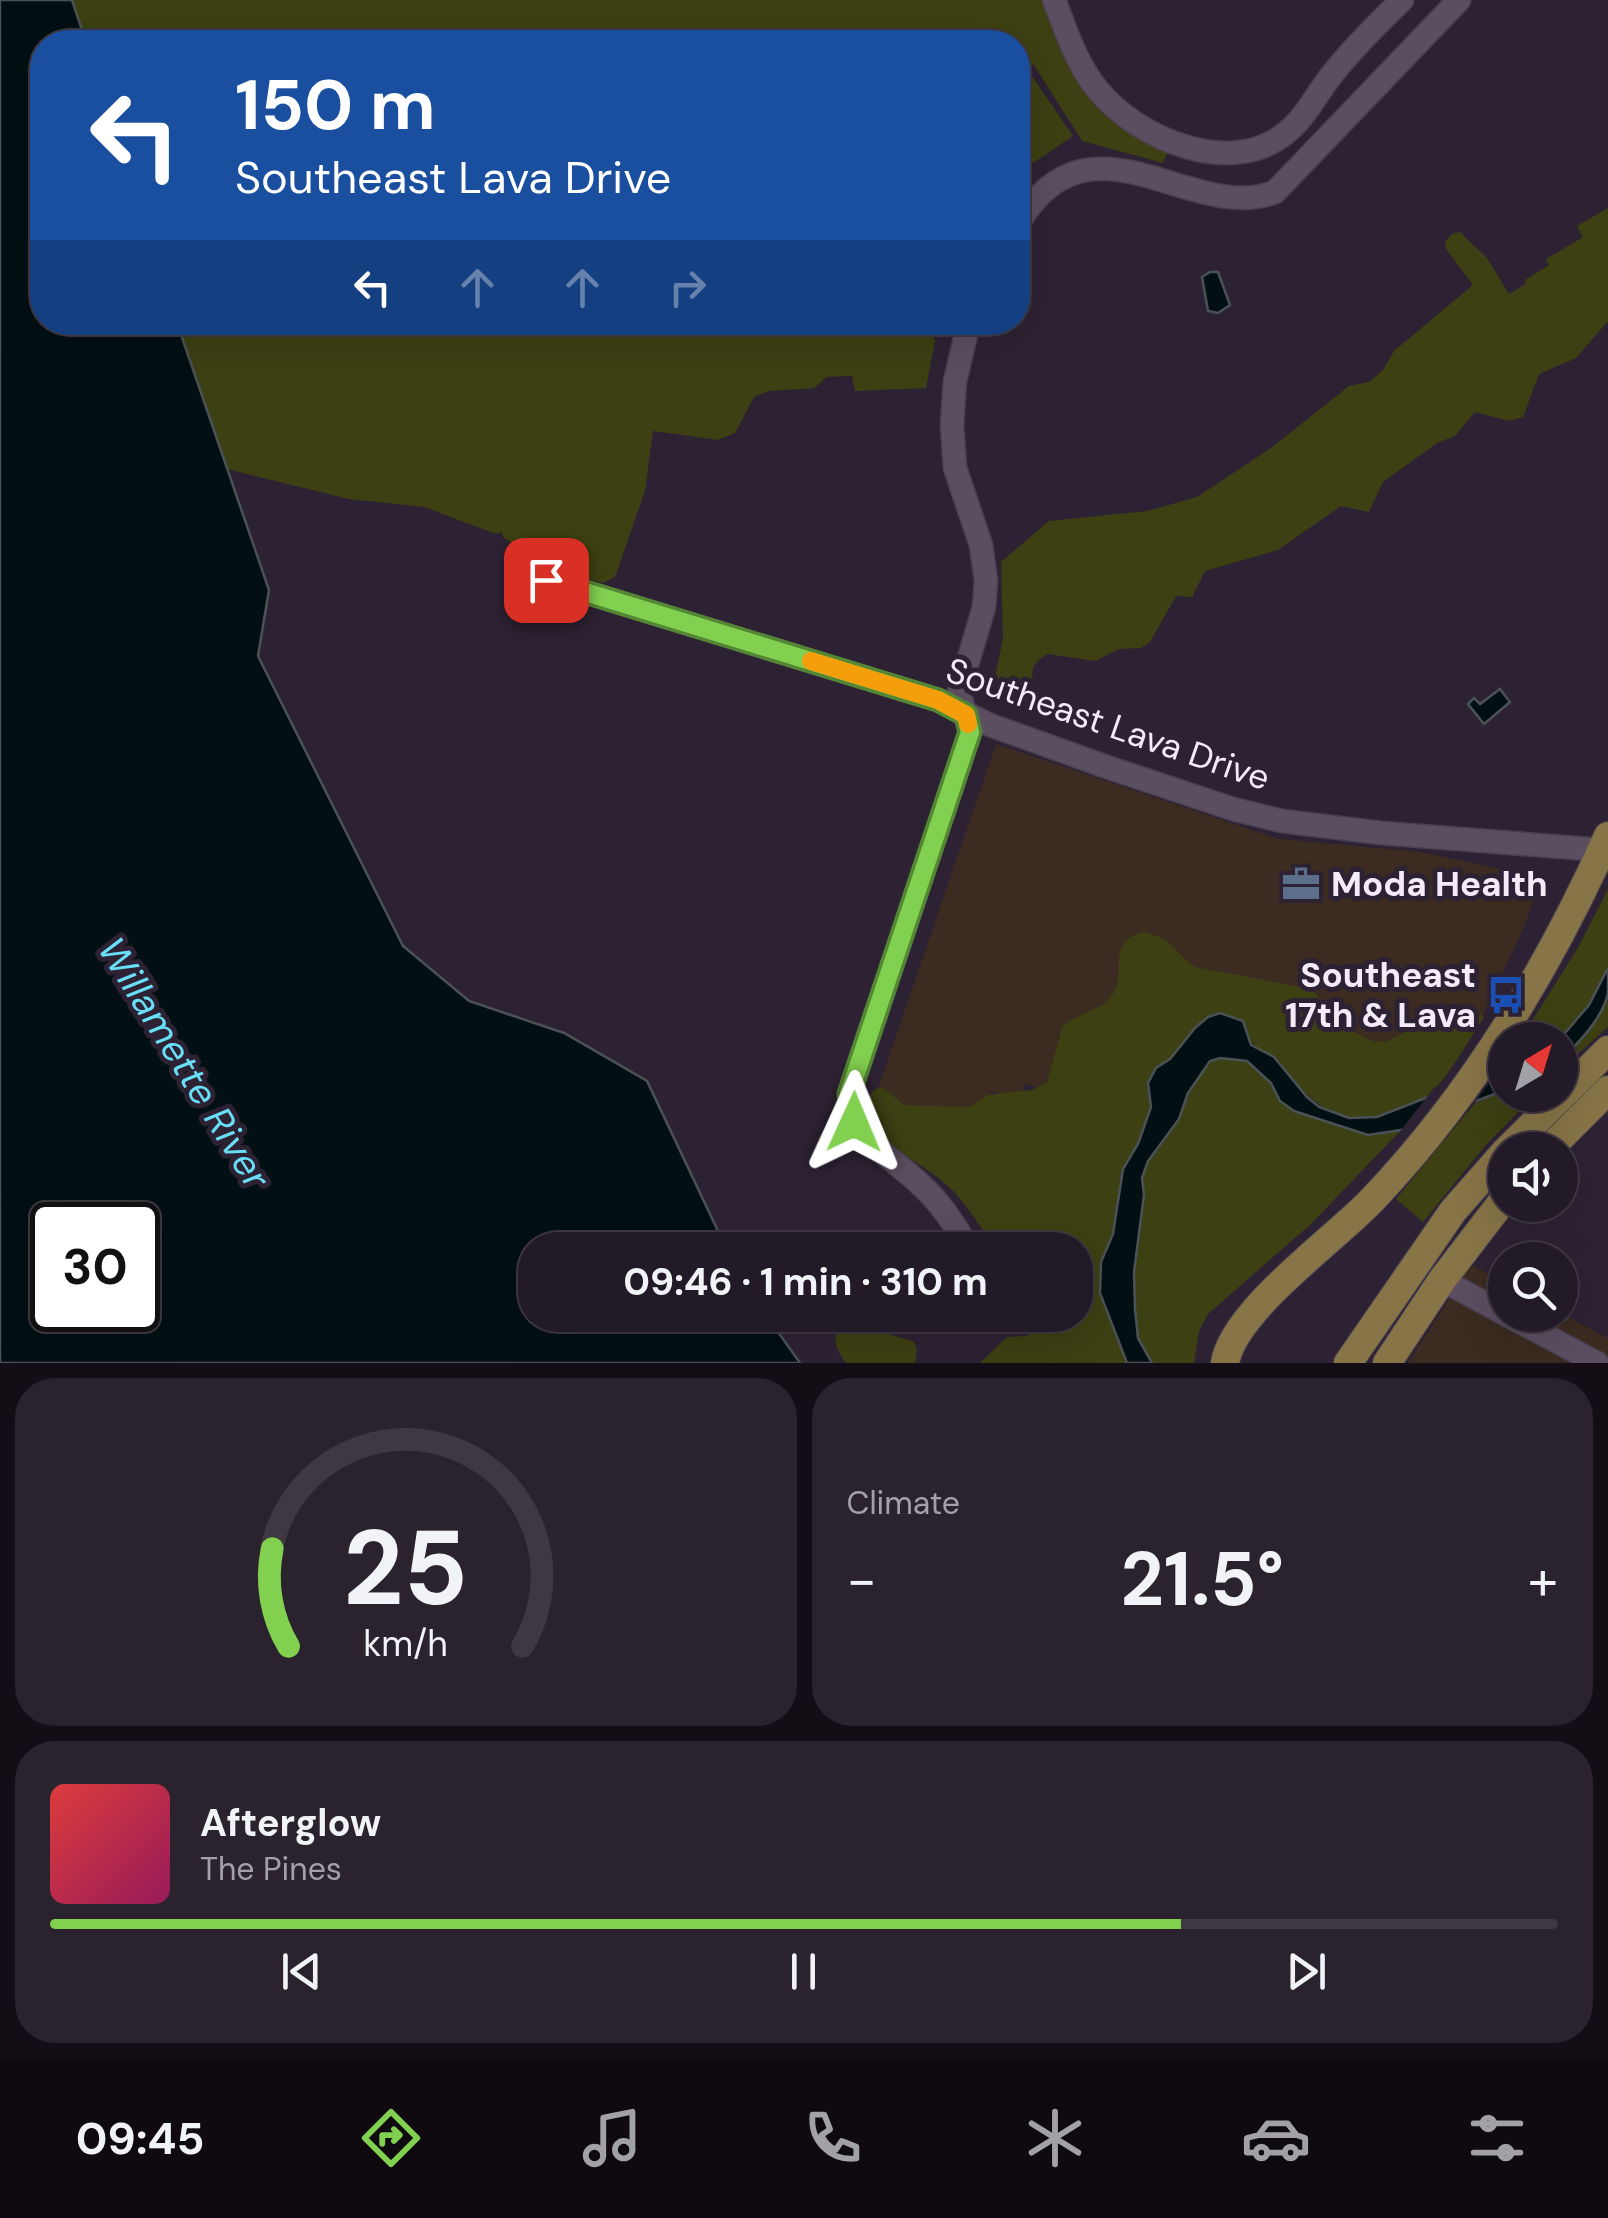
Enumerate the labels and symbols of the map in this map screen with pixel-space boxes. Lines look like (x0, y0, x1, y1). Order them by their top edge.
pin (504, 538, 589, 623)
street label: Southeast Lava Drive (940, 647, 1276, 801)
place label: Moda Health (1331, 861, 1548, 907)
office icon: Moda Health (1280, 863, 1322, 905)
water label: Willamette River (87, 928, 282, 1199)
place label: Southeast 17th & Lava (1285, 952, 1476, 1038)
bus stop icon: Southeast 17th & Lava (1485, 974, 1527, 1016)
north arrow (1488, 1022, 1578, 1112)
position arrow (802, 1070, 906, 1174)
speed limit sign: 30 (30, 1202, 160, 1332)

